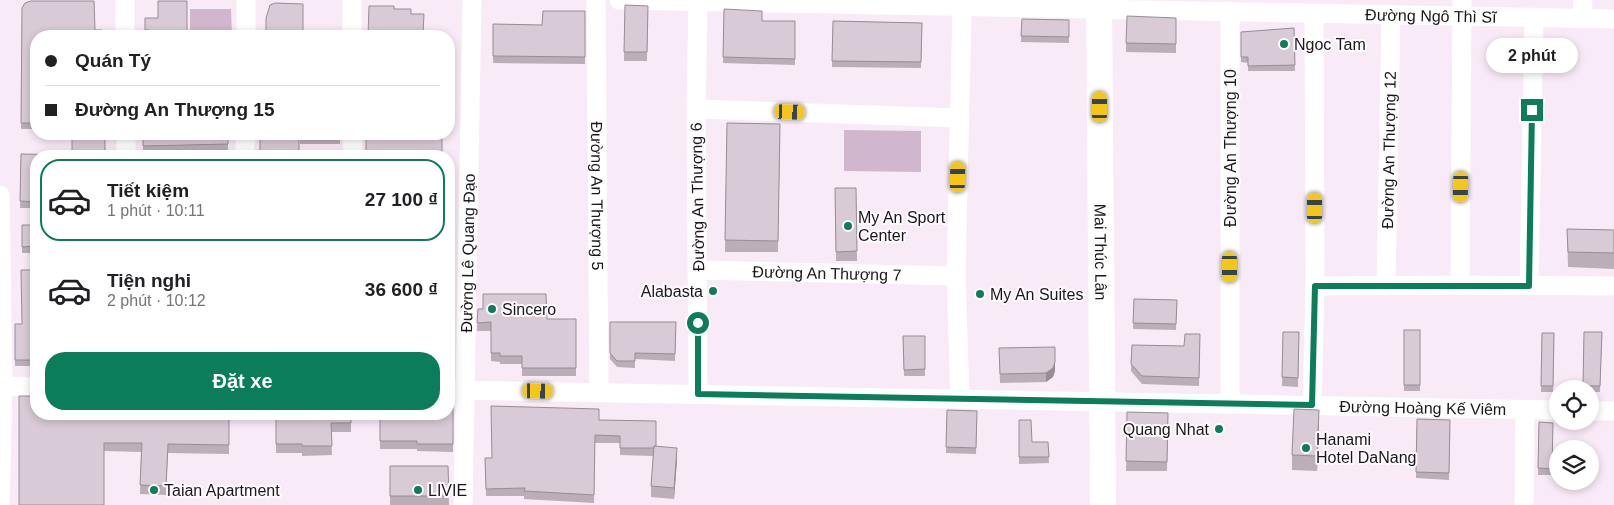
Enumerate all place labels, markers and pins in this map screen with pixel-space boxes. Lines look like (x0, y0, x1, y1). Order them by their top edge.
place label: Ngoc Tam (1294, 36, 1366, 53)
marker: Ngoc Tam (1278, 38, 1290, 50)
place label: My An Sport Center (858, 209, 946, 244)
marker: My An Sport Center (842, 220, 854, 232)
place label: Alabasta (641, 283, 703, 300)
marker: Alabasta (707, 285, 719, 297)
place label: My An Suites (990, 286, 1083, 303)
marker: My An Suites (974, 288, 986, 300)
place label: Sincero (502, 301, 556, 318)
marker: Sincero (486, 303, 498, 315)
place label: Quang Nhat (1123, 421, 1210, 438)
marker: Quang Nhat (1213, 423, 1225, 435)
place label: Hanami Hotel DaNang (1316, 431, 1417, 466)
marker: Hanami Hotel DaNang (1300, 442, 1312, 454)
place label: Taian Apartment (164, 482, 280, 499)
place label: LIVIE (428, 482, 467, 499)
marker: Taian Apartment (148, 484, 160, 496)
marker: LIVIE (412, 484, 424, 496)

